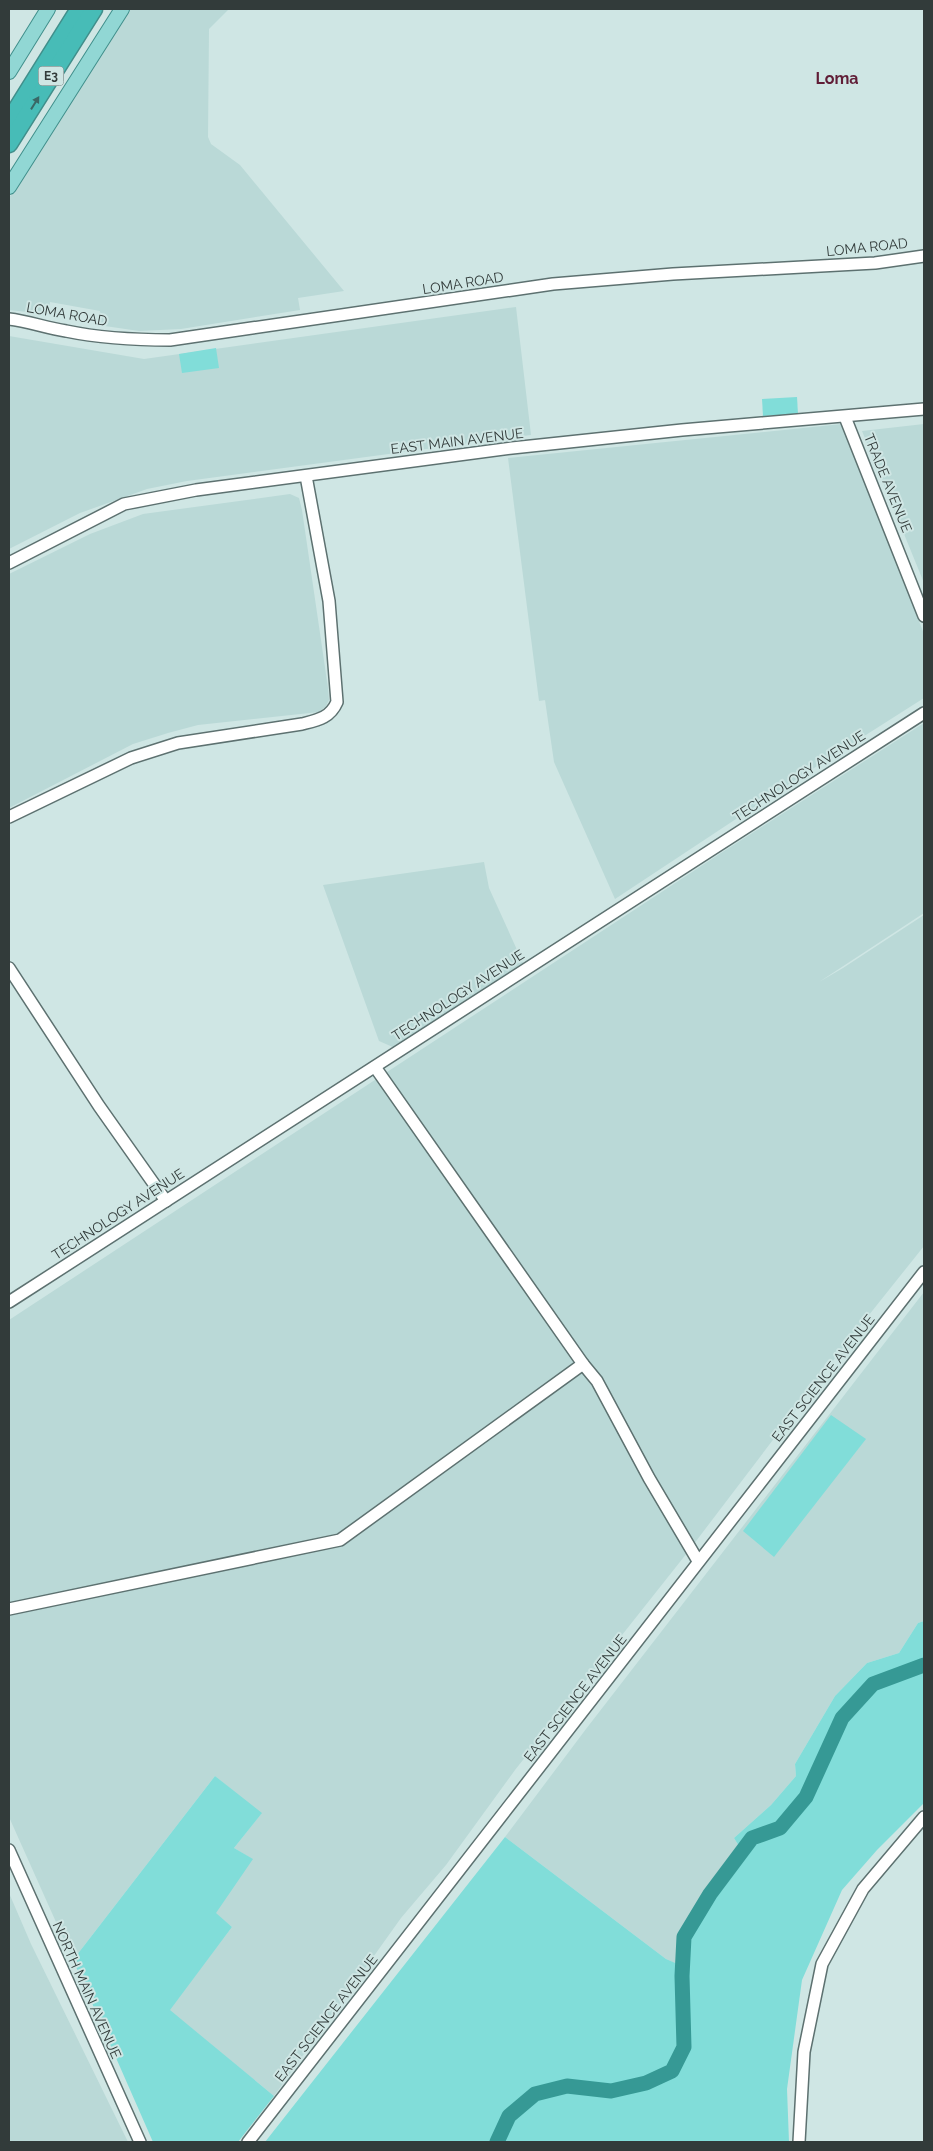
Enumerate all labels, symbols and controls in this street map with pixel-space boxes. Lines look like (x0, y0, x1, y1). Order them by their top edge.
road number: E3 (38, 66, 64, 85)
district label: Loma (815, 69, 859, 88)
one-way arrow (30, 96, 39, 109)
street label: LOMA ROAD (825, 235, 909, 259)
street label: LOMA ROAD (421, 269, 505, 297)
street label: LOMA ROAD (25, 299, 109, 329)
street label: EAST MAIN AVENUE (390, 425, 524, 457)
street label: TRADE AVENUE (861, 431, 915, 535)
street label: TECHNOLOGY AVENUE (730, 727, 868, 825)
street label: TECHNOLOGY AVENUE (389, 946, 527, 1044)
street label: TECHNOLOGY AVENUE (49, 1165, 187, 1263)
street label: EAST SCIENCE AVENUE (768, 1311, 878, 1445)
street label: EAST SCIENCE AVENUE (520, 1631, 630, 1765)
street label: NORTH MAIN AVENUE (49, 1919, 125, 2061)
street label: EAST SCIENCE AVENUE (271, 1951, 381, 2085)

